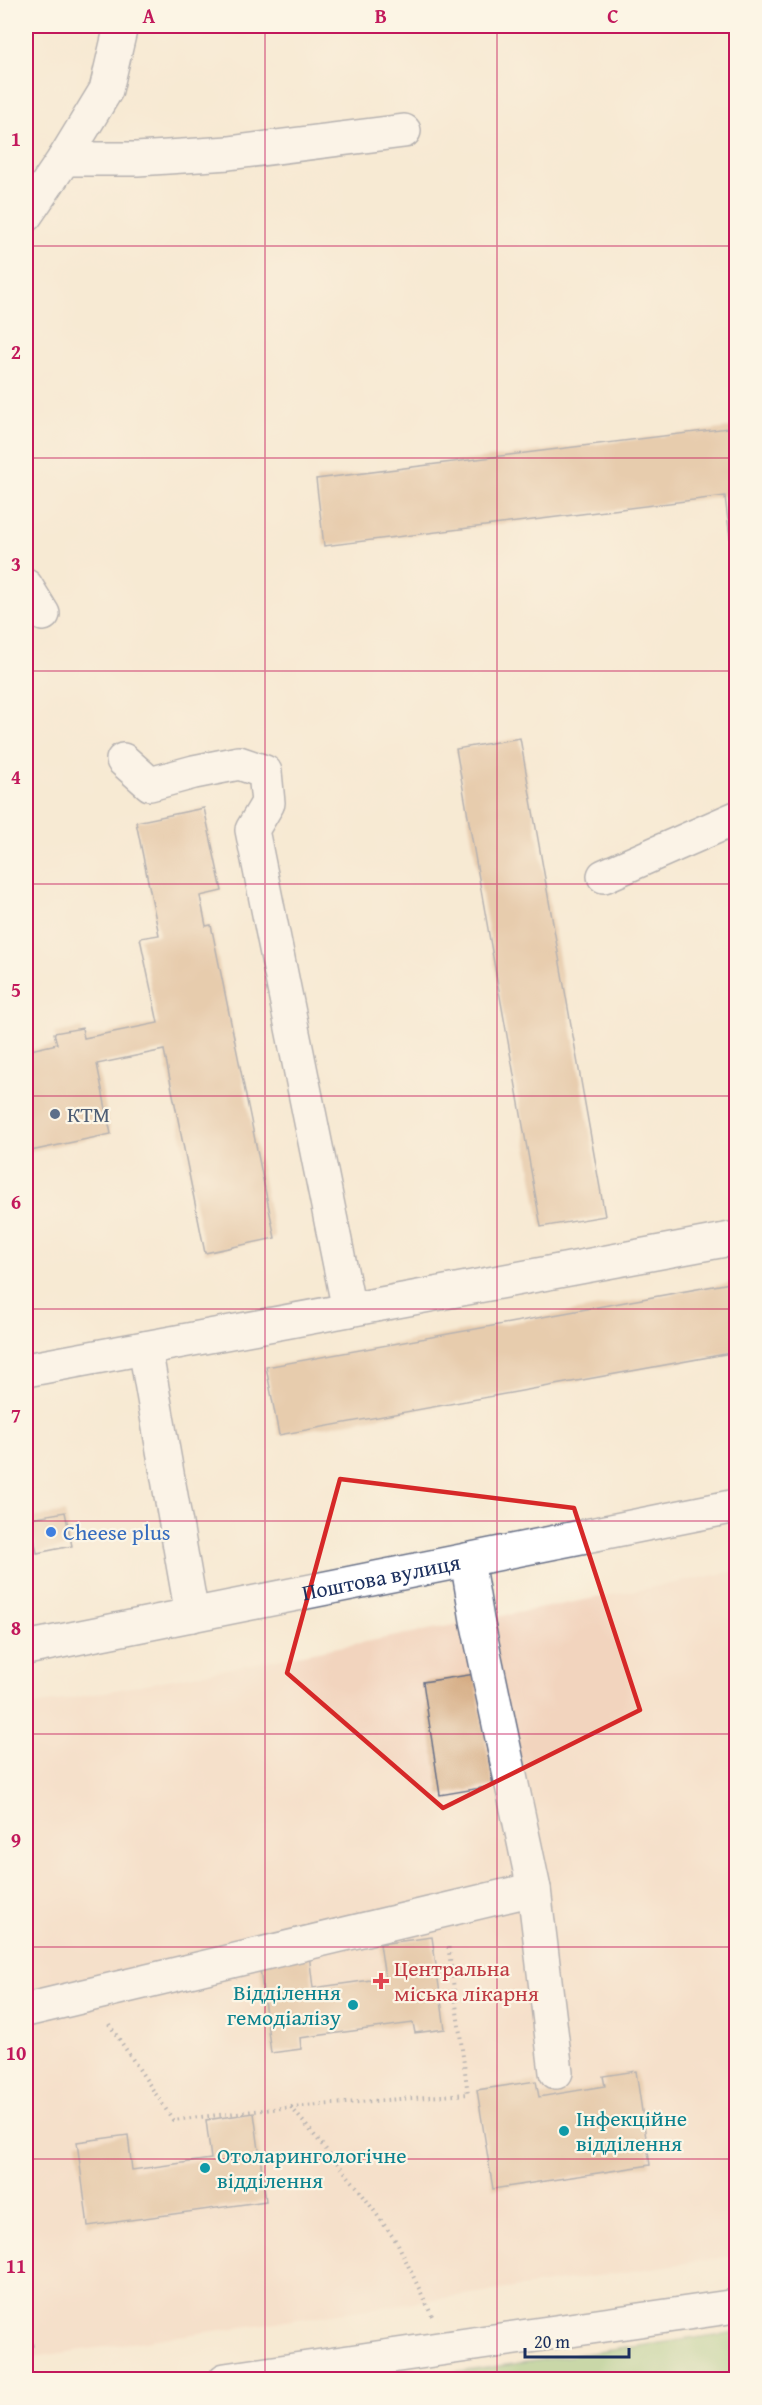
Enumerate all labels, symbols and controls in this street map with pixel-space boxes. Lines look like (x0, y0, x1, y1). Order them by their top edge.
text: A (143, 1, 156, 30)
text: B (375, 1, 387, 30)
text: C (607, 1, 619, 30)
text: 1 (11, 124, 21, 153)
text: 2 (11, 337, 21, 366)
text: 3 (11, 549, 21, 578)
text: 4 (11, 762, 21, 791)
text: 5 (11, 975, 21, 1004)
place label: КТМ (67, 1098, 110, 1130)
marker: КТМ (48, 1107, 62, 1121)
text: 6 (11, 1187, 21, 1216)
text: 7 (11, 1400, 21, 1429)
place label: Cheese plus (63, 1516, 171, 1548)
marker: Cheese plus (44, 1525, 58, 1539)
street label: Поштова вулиця (299, 1546, 463, 1608)
text: 8 (11, 1613, 21, 1642)
text: 9 (11, 1825, 21, 1854)
place label: Центральна міська лікарня (394, 1952, 539, 2009)
marker: Центральна міська лікарня (372, 1972, 390, 1990)
place label: Відділення гемодіалізу (227, 1976, 341, 2033)
marker: Відділення гемодіалізу (346, 1998, 360, 2012)
text: 10 (6, 2038, 26, 2067)
place label: Інфекційне відділення (576, 2102, 687, 2159)
marker: Інфекційне відділення (557, 2124, 571, 2138)
place label: Отоларингологічне відділення (217, 2139, 407, 2196)
marker: Отоларингологічне відділення (198, 2161, 212, 2175)
text: 11 (6, 2251, 26, 2280)
scale bar (525, 2321, 628, 2359)
text: 20 m (534, 2328, 570, 2355)

